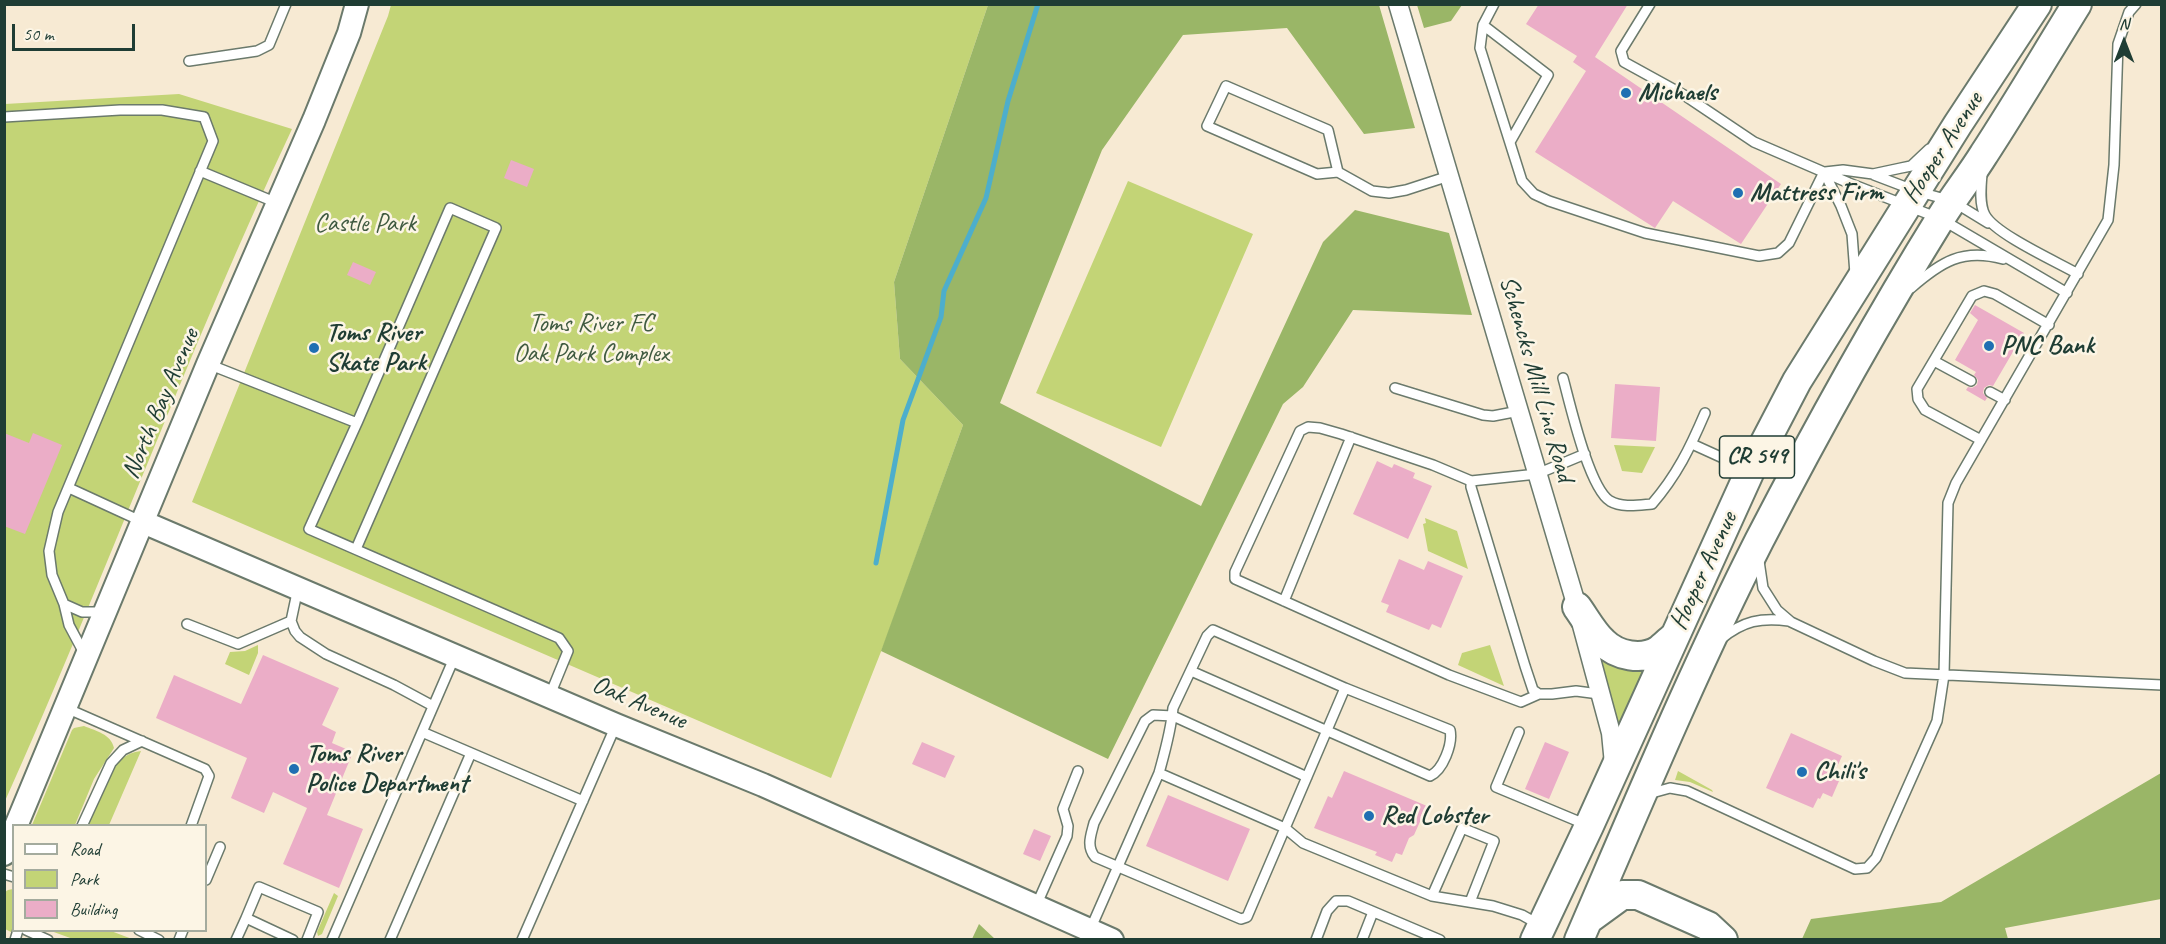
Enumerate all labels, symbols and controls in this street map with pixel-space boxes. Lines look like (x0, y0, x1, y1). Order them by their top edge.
scale bar (15, 12, 138, 50)
north arrow (2094, 12, 2154, 72)
text: N (2119, 14, 2129, 34)
text: 50 m (23, 23, 54, 45)
place label: Michaels (1638, 77, 1717, 109)
marker: Michaels (1619, 86, 1633, 100)
street label: Hooper Avenue (1895, 86, 1991, 210)
place label: Mattress Firm (1750, 177, 1883, 209)
marker: Mattress Firm (1731, 186, 1745, 200)
park label: Castle Park (314, 208, 416, 240)
street label: Schencks Mill Line Road (1492, 273, 1580, 485)
park label: Toms River FC Oak Park Complex (513, 308, 669, 370)
place label: Toms River Skate Park (326, 317, 426, 378)
street label: North Bay Avenue (115, 324, 207, 484)
place label: PNC Bank (2001, 330, 2094, 362)
marker: PNC Bank (1982, 339, 1996, 353)
marker: Toms River Skate Park (307, 341, 321, 355)
road number: CR 549 (1720, 436, 1794, 478)
street label: Hooper Avenue (1663, 507, 1745, 635)
street label: Oak Avenue (587, 669, 691, 737)
place label: Toms River Police Department (306, 738, 468, 800)
place label: Chili's (1814, 756, 1866, 788)
marker: Toms River Police Department (287, 762, 301, 776)
marker: Chili's (1795, 765, 1809, 779)
place label: Red Lobster (1381, 800, 1488, 832)
marker: Red Lobster (1362, 809, 1376, 823)
legend (12, 824, 207, 932)
text: Road (70, 838, 100, 860)
text: Park (70, 868, 99, 890)
text: Building (70, 898, 117, 920)

